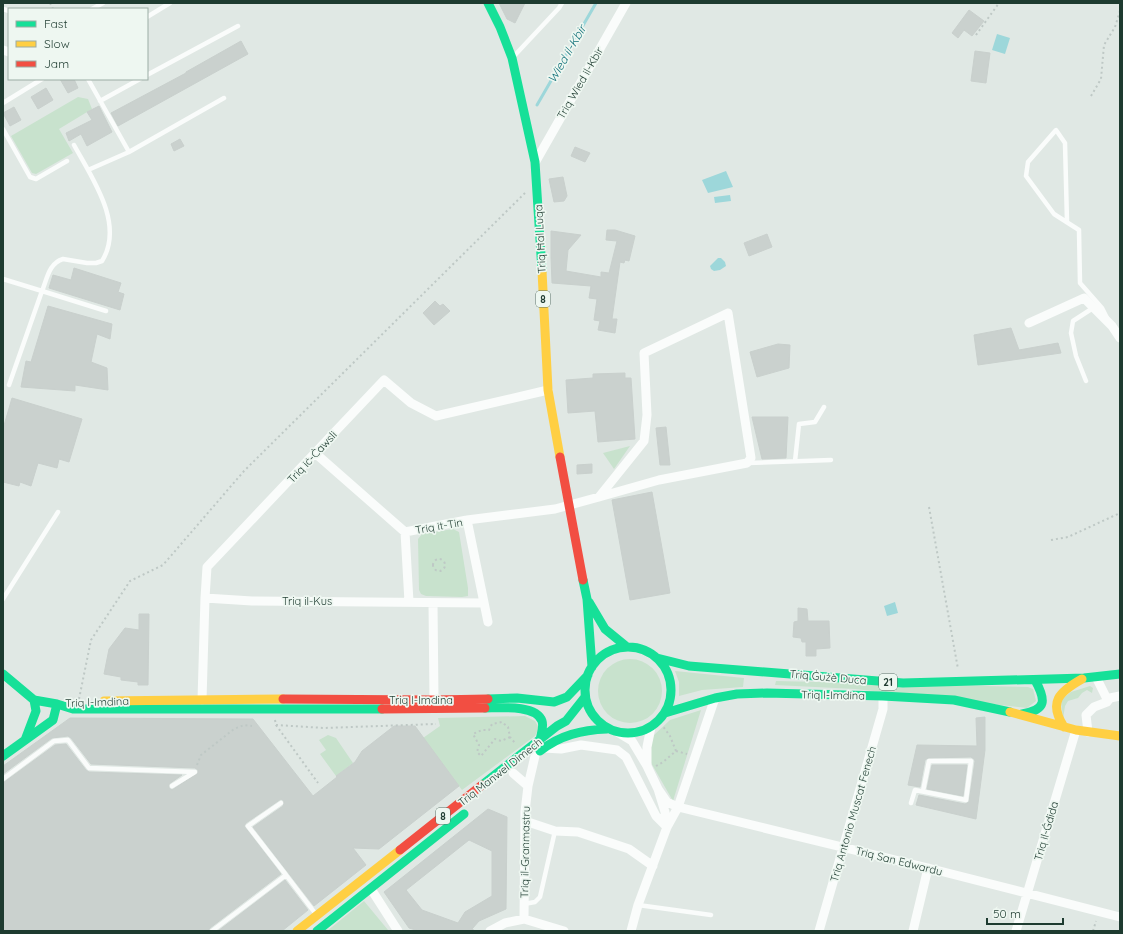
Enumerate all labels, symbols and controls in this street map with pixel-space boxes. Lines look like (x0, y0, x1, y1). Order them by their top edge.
legend (8, 8, 148, 80)
text: Fast (44, 16, 68, 31)
water label: Wied il-Kbir (544, 21, 590, 85)
text: Slow (44, 36, 70, 51)
street label: Triq Wied il-Kbir (554, 44, 607, 122)
text: Jam (44, 56, 69, 71)
street label: Triq Ħal Luqa (531, 204, 549, 274)
road number: 8 (536, 291, 550, 307)
street label: Triq iċ-Ċawsli (284, 428, 340, 486)
street label: Triq it-Tin (414, 515, 464, 537)
street label: Triq il-Kus (282, 594, 332, 608)
street label: Triq Ġużè Duca (789, 667, 867, 687)
road number: 21 (879, 674, 897, 690)
street label: Triq l-Imdina (801, 687, 865, 703)
street label: Triq l-Imdina (389, 693, 453, 707)
street label: Triq l-Imdina (65, 694, 129, 710)
street label: Triq Manwel Dimech (455, 735, 545, 809)
street label: Triq Antonio Muscat Fenech (827, 744, 879, 884)
street label: Triq il-Ġdida (1031, 800, 1061, 862)
street label: Triq il-Granmastru (517, 806, 533, 898)
road number: 8 (436, 808, 450, 824)
street label: Triq San Edwardu (854, 843, 944, 879)
scale bar (987, 900, 1063, 926)
text: 50 m (993, 906, 1021, 921)

